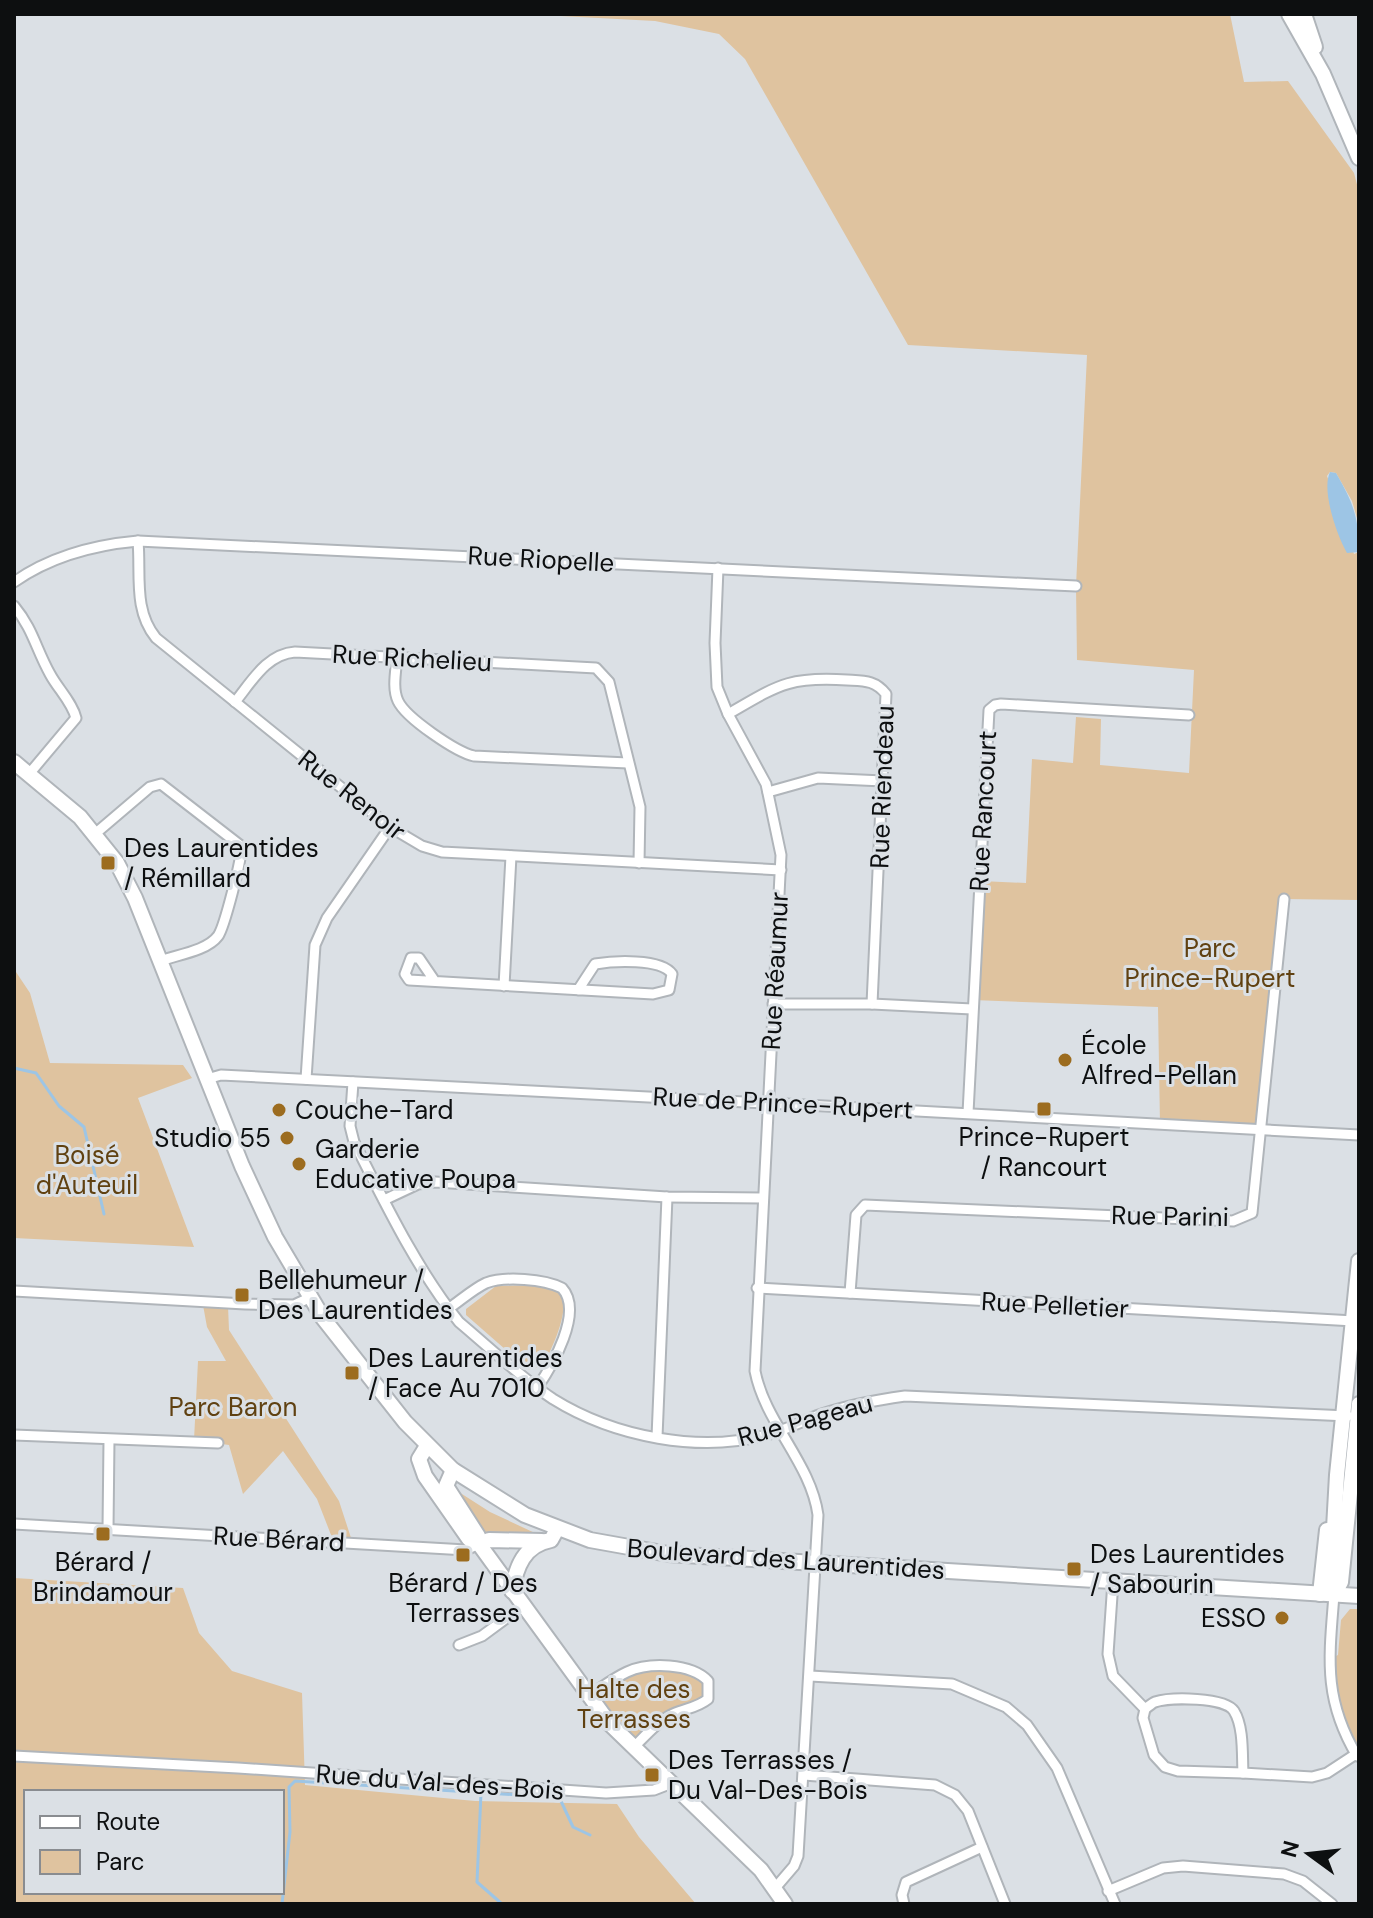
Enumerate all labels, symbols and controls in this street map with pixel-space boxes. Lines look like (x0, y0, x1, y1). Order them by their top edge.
street label: Rue Riopelle (467, 538, 615, 580)
street label: Rue Richelieu (331, 637, 493, 679)
street label: Rue Riendeau (862, 705, 902, 869)
street label: Rue Rancourt (962, 730, 1004, 892)
street label: Rue Renoir (291, 742, 413, 848)
place label: Des Laurentides / Rémillard (124, 831, 319, 895)
marker: Des Laurentides / Rémillard (99, 854, 117, 872)
street label: Rue Réaumur (754, 891, 796, 1051)
park label: Parc Prince-Rupert (1125, 931, 1295, 995)
place label: École Alfred-Pellan (1081, 1028, 1237, 1092)
marker: École Alfred-Pellan (1056, 1051, 1074, 1069)
street label: Rue de Prince-Rupert (652, 1079, 914, 1127)
place label: Couche-Tard (295, 1093, 454, 1127)
marker: Prince-Rupert / Rancourt (1035, 1100, 1053, 1118)
marker: Couche-Tard (270, 1101, 288, 1119)
place label: Prince-Rupert / Rancourt (959, 1120, 1129, 1184)
place label: Studio 55 (154, 1121, 271, 1155)
marker: Studio 55 (278, 1129, 296, 1147)
place label: Garderie Educative Poupa (315, 1132, 516, 1196)
park label: Boisé d'Auteuil (36, 1138, 138, 1202)
marker: Garderie Educative Poupa (290, 1155, 308, 1173)
street label: Rue Parini (1111, 1198, 1229, 1234)
place label: Bellehumeur / Des Laurentides (258, 1263, 453, 1327)
street label: Rue Pelletier (980, 1284, 1130, 1326)
marker: Bellehumeur / Des Laurentides (233, 1286, 251, 1304)
place label: Des Laurentides / Face Au 7010 (368, 1341, 563, 1405)
marker: Des Laurentides / Face Au 7010 (343, 1364, 361, 1382)
street label: Rue Pageau (734, 1386, 876, 1454)
park label: Parc Baron (169, 1390, 297, 1424)
street label: Rue Bérard (212, 1519, 346, 1559)
marker: Bérard / Brindamour (94, 1525, 112, 1543)
street label: Boulevard des Laurentides (626, 1531, 946, 1587)
place label: Des Laurentides / Sabourin (1090, 1537, 1285, 1601)
place label: Bérard / Brindamour (33, 1545, 173, 1609)
marker: Bérard / Des Terrasses (454, 1546, 472, 1564)
marker: Des Laurentides / Sabourin (1065, 1560, 1083, 1578)
place label: Bérard / Des Terrasses (388, 1566, 538, 1630)
place label: ESSO (1201, 1601, 1266, 1635)
marker: ESSO (1273, 1609, 1291, 1627)
park label: Halte des Terrasses (577, 1672, 691, 1736)
place label: Des Terrasses / Du Val-Des-Bois (668, 1743, 868, 1807)
street label: Rue du Val-des-Bois (315, 1756, 565, 1808)
marker: Des Terrasses / Du Val-Des-Bois (643, 1766, 661, 1784)
legend (24, 1790, 284, 1894)
text: Route (96, 1806, 160, 1837)
north arrow (1269, 1814, 1349, 1894)
text: N (1274, 1837, 1306, 1860)
text: Parc (96, 1846, 145, 1877)

